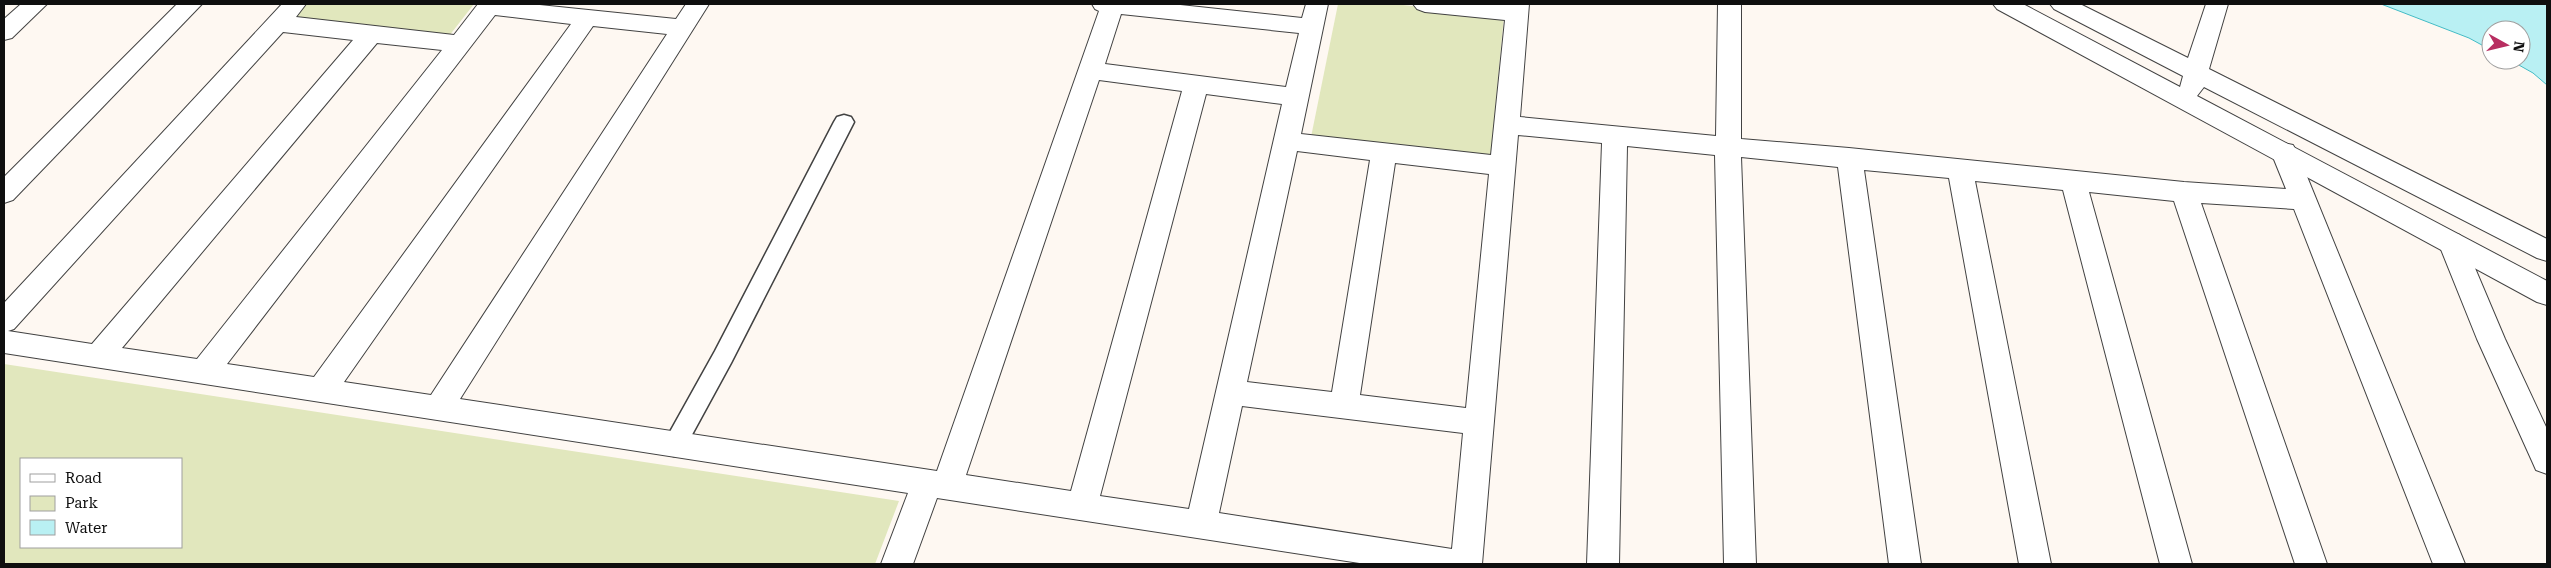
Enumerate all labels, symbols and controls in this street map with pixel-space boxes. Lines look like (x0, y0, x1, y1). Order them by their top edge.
north arrow (2481, 20, 2531, 70)
text: N (2510, 40, 2528, 53)
legend (20, 458, 182, 548)
text: Road (65, 469, 102, 487)
text: Park (65, 494, 99, 512)
text: Water (65, 519, 107, 537)

